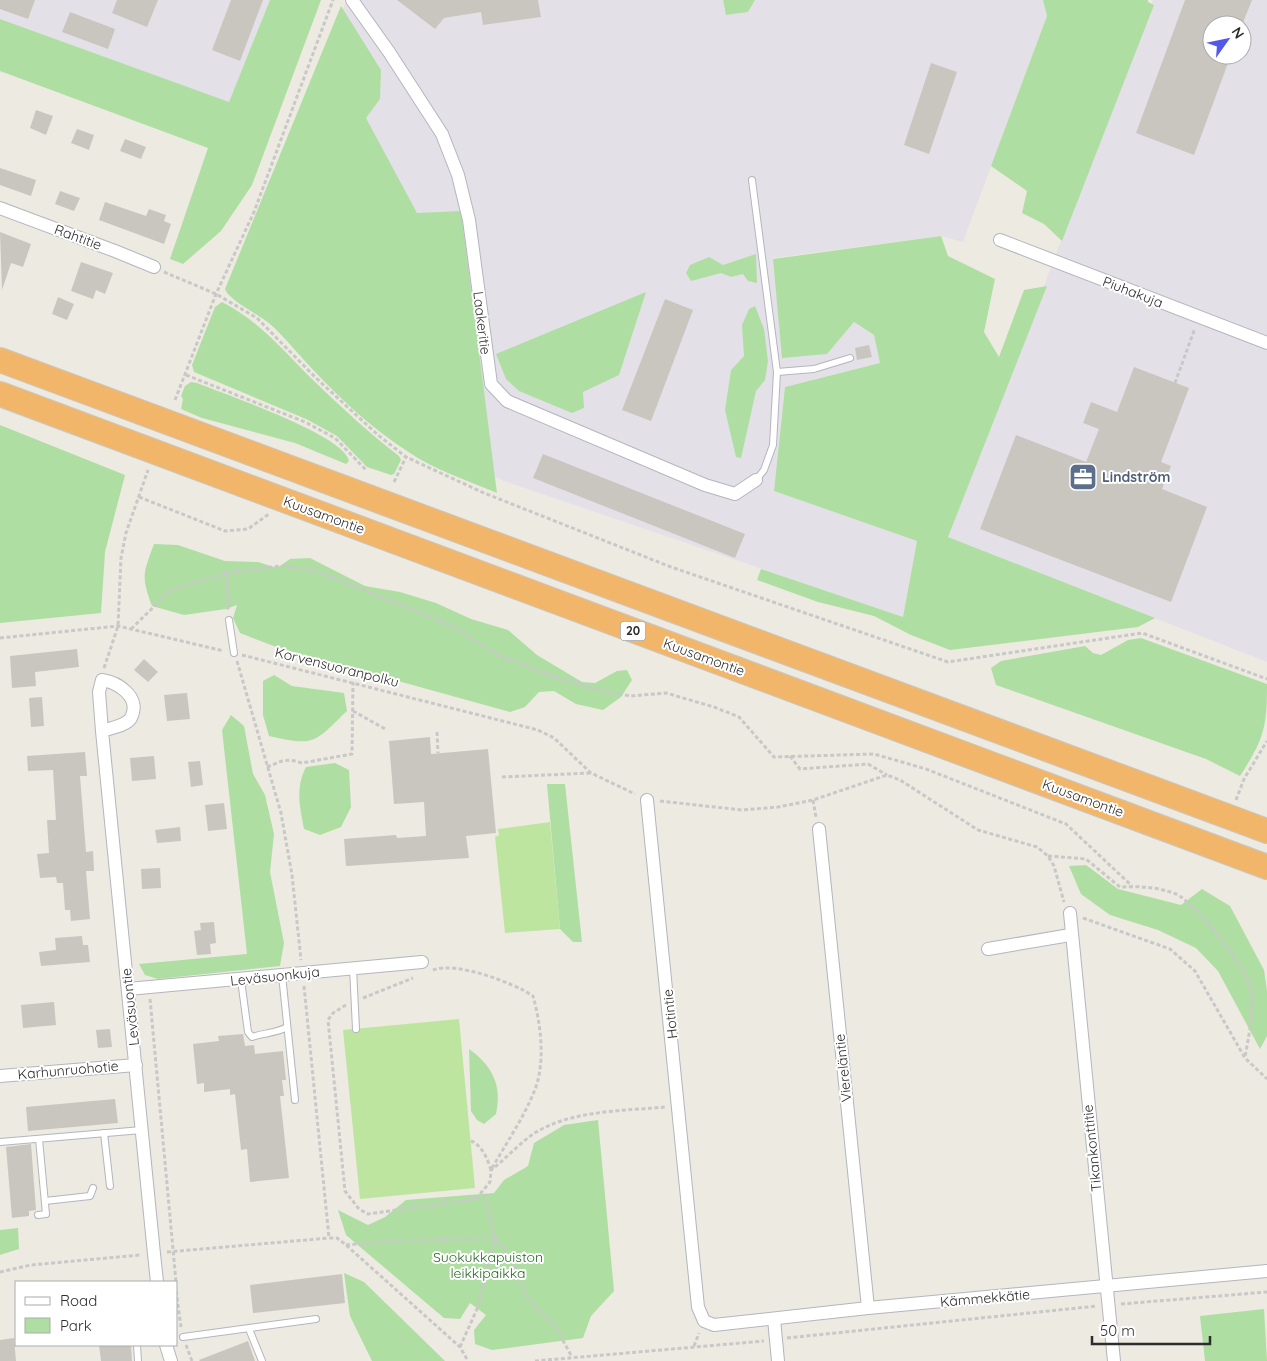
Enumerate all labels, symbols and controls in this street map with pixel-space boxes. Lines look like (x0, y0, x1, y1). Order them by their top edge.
north arrow (1202, 15, 1252, 65)
text: N (1228, 24, 1248, 42)
street label: Rahtitie (52, 220, 104, 254)
street label: Piuhakuja (1100, 272, 1166, 312)
street label: Laakeritie (469, 290, 495, 356)
office icon: Lindström (1068, 462, 1098, 492)
place label: Lindström (1102, 468, 1171, 486)
street label: Kuusamontie (281, 492, 367, 538)
road number: 20 (620, 622, 646, 640)
street label: Kuusamontie (661, 634, 747, 680)
street label: Korvensuoranpolku (273, 643, 401, 691)
street label: Kuusamontie (1040, 775, 1126, 821)
street label: Leväsuonkuja (229, 962, 321, 990)
street label: Leväsuontie (117, 967, 143, 1047)
street label: Hotintie (658, 988, 682, 1040)
street label: Viereläntie (830, 1033, 856, 1103)
street label: Karhunruohotie (17, 1057, 119, 1083)
street label: Tikankonttitie (1078, 1104, 1106, 1192)
park label: Suokukkapuiston leikkipaikka (433, 1248, 543, 1282)
legend (15, 1281, 178, 1346)
street label: Kämmekkätie (939, 1285, 1031, 1311)
text: Road (60, 1291, 97, 1310)
scale bar (1092, 1314, 1210, 1346)
text: Park (60, 1316, 92, 1335)
text: 50 m (1100, 1321, 1135, 1340)

